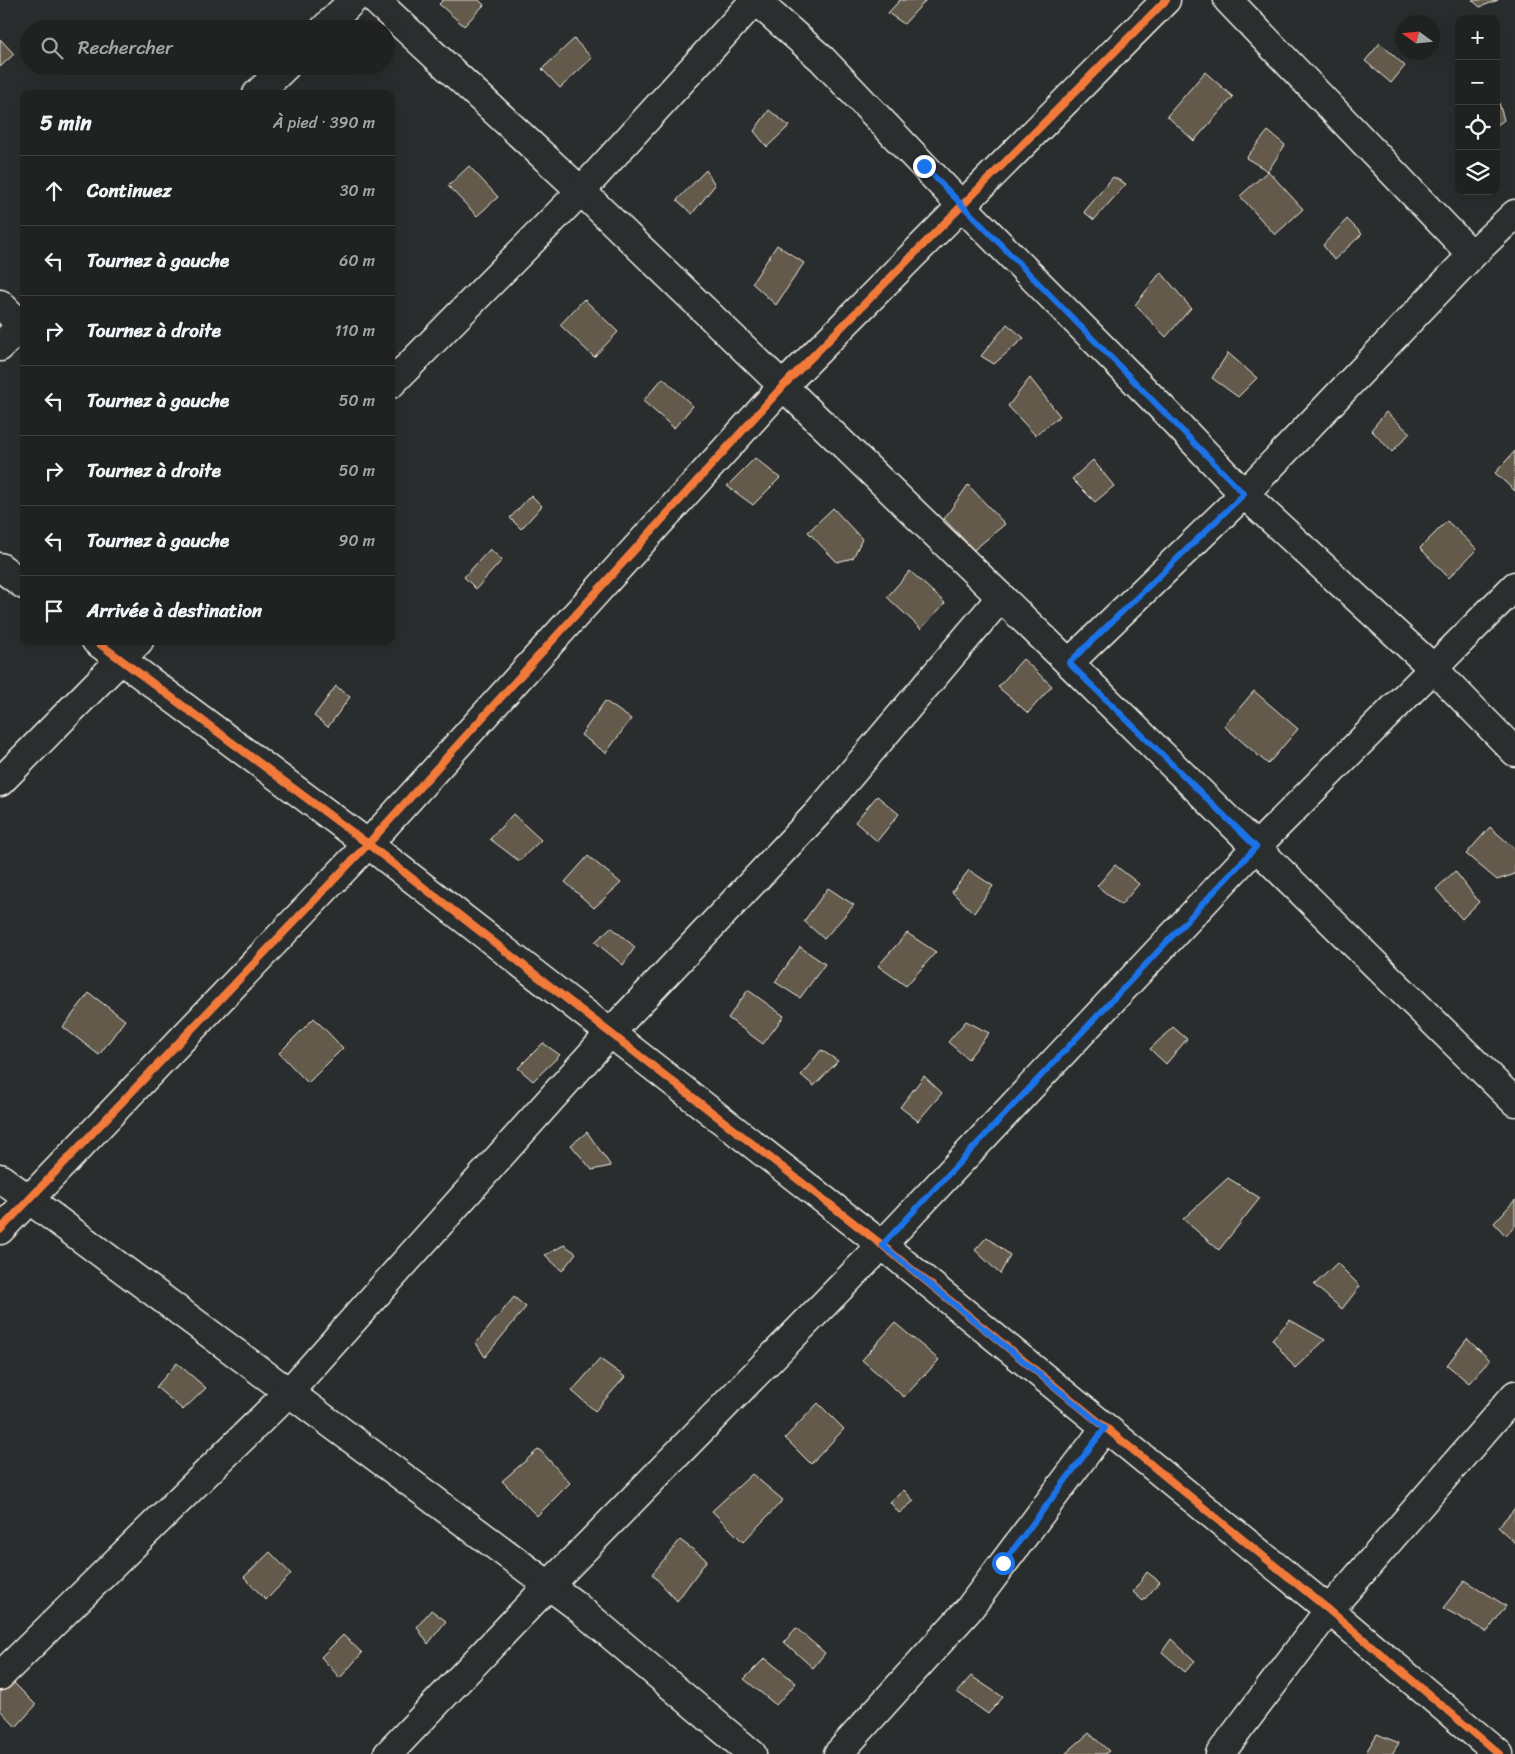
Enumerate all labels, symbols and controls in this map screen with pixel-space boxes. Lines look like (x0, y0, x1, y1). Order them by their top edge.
north arrow (1395, 15, 1440, 60)
map controls (1455, 15, 1500, 195)
button: + (1455, 15, 1500, 60)
search box (20, 20, 395, 75)
text: Rechercher (78, 31, 173, 64)
icon: search (38, 34, 66, 62)
button: − (1455, 60, 1500, 105)
text: 5 min (40, 104, 92, 142)
button: locate (1455, 105, 1500, 150)
text: À pied · 390 m (273, 108, 375, 137)
button: layers (1455, 150, 1500, 195)
route end (913, 155, 936, 178)
text: Continuez (87, 174, 172, 207)
text: 30 m (340, 176, 375, 205)
icon: ahead (40, 177, 68, 205)
text: Tournez à gauche (87, 244, 229, 277)
text: 60 m (339, 246, 375, 275)
icon: left (40, 247, 68, 275)
text: Tournez à droite (87, 314, 221, 347)
text: 110 m (335, 316, 375, 345)
icon: right (40, 317, 68, 345)
text: Tournez à gauche (87, 384, 229, 417)
text: 50 m (339, 386, 375, 415)
icon: left (40, 387, 68, 415)
text: Tournez à droite (87, 454, 221, 487)
text: 50 m (339, 456, 375, 485)
icon: right (40, 457, 68, 485)
text: Tournez à gauche (87, 524, 229, 557)
text: 90 m (339, 526, 375, 555)
icon: left (40, 527, 68, 555)
text: Arrivée à destination (87, 594, 262, 627)
icon: arrive (40, 597, 68, 625)
route start (992, 1552, 1015, 1575)

